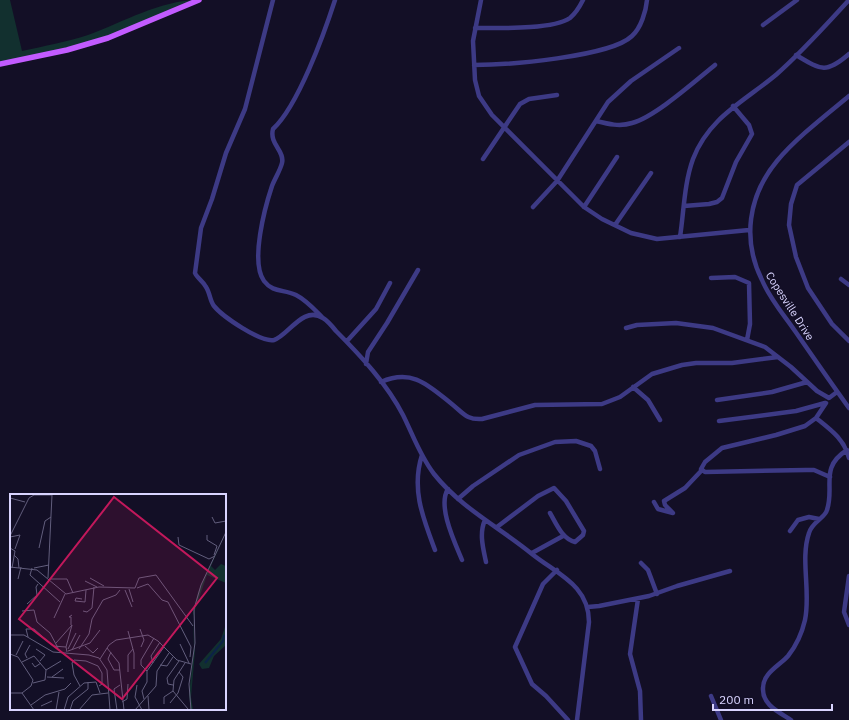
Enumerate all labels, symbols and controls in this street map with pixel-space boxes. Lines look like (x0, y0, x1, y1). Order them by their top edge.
street label: Copesville Drive (763, 269, 817, 343)
inset map (10, 494, 226, 710)
scale bar (713, 686, 832, 712)
text: 200 m (719, 692, 754, 707)

